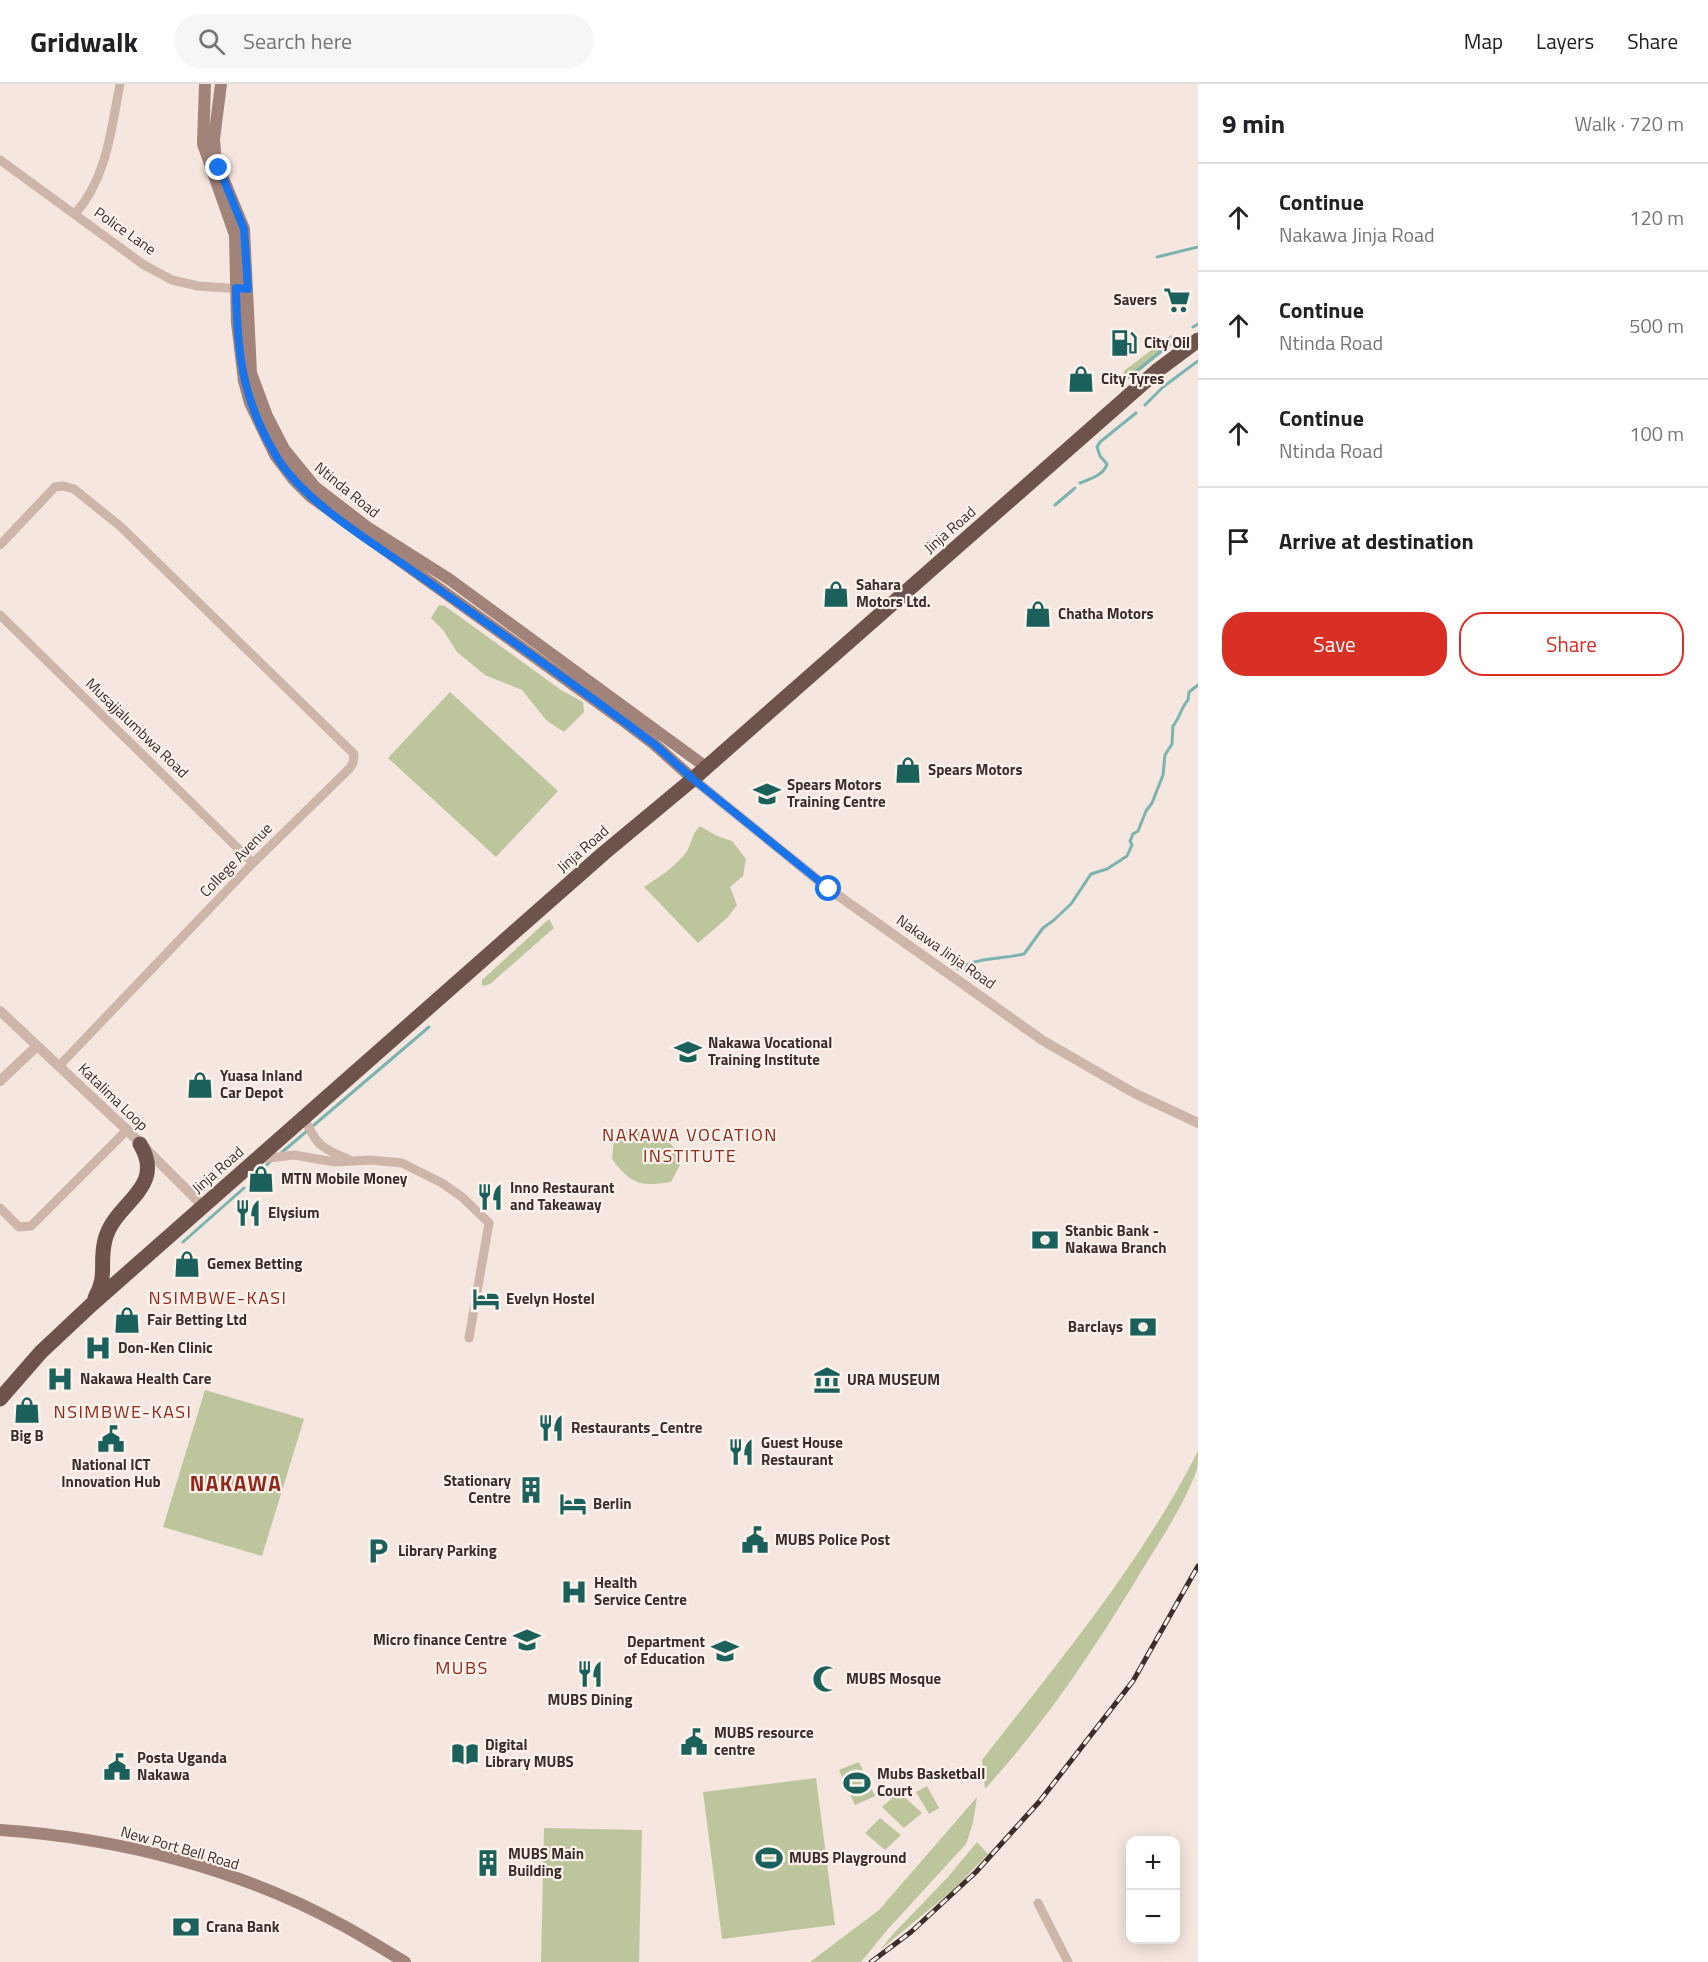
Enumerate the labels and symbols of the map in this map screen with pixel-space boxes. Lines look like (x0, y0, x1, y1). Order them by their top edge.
route end (205, 154, 231, 180)
street label: Police Lane (90, 201, 161, 260)
supermarket icon: Savers (1162, 285, 1192, 315)
place label: Savers (1114, 288, 1157, 311)
fuel station icon: City Oil (1109, 328, 1139, 358)
place label: City Oil (1144, 331, 1190, 354)
shop icon: City Tyres (1066, 364, 1096, 394)
place label: City Tyres (1101, 367, 1164, 390)
street label: Ntinda Road (310, 456, 385, 523)
street label: Jinja Road (919, 501, 981, 559)
place label: Sahara Motors Ltd. (856, 573, 931, 613)
shop icon: Sahara Motors Ltd. (821, 579, 851, 609)
shop icon: Chatha Motors (1023, 599, 1053, 629)
place label: Chatha Motors (1058, 602, 1154, 625)
street label: Musajjalumbwa Road (81, 672, 194, 783)
shop icon: Spears Motors (893, 755, 923, 785)
place label: Spears Motors (928, 758, 1022, 781)
place label: Spears Motors Training Centre (787, 773, 886, 813)
school or university icon: Spears Motors Training Centre (752, 779, 782, 809)
street label: College Avenue (194, 817, 277, 902)
street label: Jinja Road (552, 820, 614, 878)
route start (815, 875, 841, 901)
street label: Nakawa Jinja Road (892, 909, 1001, 994)
place label: Nakawa Vocational Training Institute (708, 1031, 832, 1071)
school or university icon: Nakawa Vocational Training Institute (673, 1037, 703, 1067)
street label: Katalima Loop (73, 1057, 154, 1136)
place label: Yuasa Inland Car Depot (220, 1064, 302, 1104)
shop icon: Yuasa Inland Car Depot (185, 1070, 215, 1100)
district label: NAKAWA VOCATION INSTITUTE (602, 1121, 778, 1169)
street label: Jinja Road (187, 1141, 249, 1199)
shop icon: MTN Mobile Money (246, 1164, 276, 1194)
place label: MTN Mobile Money (281, 1167, 408, 1190)
place label: Inno Restaurant and Takeaway (510, 1176, 615, 1216)
restaurant icon: Inno Restaurant and Takeaway (475, 1182, 505, 1212)
restaurant icon: Elysium (233, 1198, 263, 1228)
place label: Elysium (268, 1201, 320, 1224)
place label: Stanbic Bank - Nakawa Branch (1065, 1219, 1167, 1259)
bank icon: Stanbic Bank - Nakawa Branch (1030, 1225, 1060, 1255)
shop icon: Gemex Betting (172, 1249, 202, 1279)
place label: Gemex Betting (207, 1252, 302, 1275)
district label: NSIMBWE-KASI (149, 1284, 287, 1311)
hotel icon: Evelyn Hostel (471, 1284, 501, 1314)
place label: Evelyn Hostel (506, 1287, 595, 1310)
shop icon: Fair Betting Ltd (112, 1305, 142, 1335)
place label: Fair Betting Ltd (147, 1308, 247, 1331)
bank icon: Barclays (1128, 1312, 1158, 1342)
place label: Barclays (1068, 1315, 1123, 1338)
hospital icon: Don-Ken Clinic (83, 1333, 113, 1363)
place label: Don-Ken Clinic (118, 1336, 213, 1359)
hospital icon: Nakawa Health Care (45, 1364, 75, 1394)
museum icon: URA MUSEUM (812, 1365, 842, 1395)
place label: Nakawa Health Care (80, 1367, 212, 1390)
place label: URA MUSEUM (847, 1368, 940, 1391)
shop icon: Big B (12, 1395, 42, 1425)
district label: NSIMBWE-KASI (54, 1398, 192, 1425)
restaurant icon: Restaurants_Centre (536, 1413, 566, 1443)
place label: Restaurants_Centre (571, 1416, 703, 1439)
place label: Big B (10, 1424, 44, 1447)
public building icon: National ICT Innovation Hub (96, 1424, 126, 1454)
place label: Guest House Restaurant (761, 1431, 843, 1471)
restaurant icon: Guest House Restaurant (726, 1437, 756, 1467)
place label: National ICT Innovation Hub (61, 1453, 161, 1493)
district label: NAKAWA (190, 1467, 282, 1499)
place label: Stationary Centre (443, 1469, 511, 1509)
building icon: Stationary Centre (516, 1475, 546, 1505)
hotel icon: Berlin (558, 1489, 588, 1519)
place label: Berlin (593, 1492, 632, 1515)
public building icon: MUBS Police Post (740, 1525, 770, 1555)
place label: MUBS Police Post (775, 1528, 890, 1551)
parking icon: Library Parking (363, 1536, 393, 1566)
place label: Library Parking (398, 1539, 497, 1562)
place label: Health Service Centre (594, 1571, 687, 1611)
hospital icon: Health Service Centre (559, 1577, 589, 1607)
school or university icon: Micro finance Centre (512, 1625, 542, 1655)
place label: Micro finance Centre (373, 1628, 507, 1651)
place label: Department of Education (624, 1630, 706, 1670)
school or university icon: Department of Education (710, 1636, 740, 1666)
district label: MUBS (435, 1654, 489, 1681)
restaurant icon: MUBS Dining (575, 1659, 605, 1689)
mosque icon: MUBS Mosque (811, 1664, 841, 1694)
place label: MUBS Mosque (846, 1667, 942, 1690)
place label: MUBS Dining (547, 1688, 633, 1711)
place label: MUBS resource centre (714, 1721, 814, 1761)
public building icon: MUBS resource centre (679, 1727, 709, 1757)
place label: Digital Library MUBS (485, 1733, 574, 1773)
library icon: Digital Library MUBS (450, 1739, 480, 1769)
place label: Posta Uganda Nakawa (137, 1746, 227, 1786)
public building icon: Posta Uganda Nakawa (102, 1752, 132, 1782)
place label: Mubs Basketball Court (877, 1762, 985, 1802)
sports icon: Mubs Basketball Court (842, 1768, 872, 1798)
street label: New Port Bell Road (118, 1820, 242, 1875)
place label: MUBS Main Building (508, 1842, 584, 1882)
sports icon: MUBS Playground (754, 1843, 784, 1873)
place label: MUBS Playground (789, 1846, 906, 1869)
building icon: MUBS Main Building (473, 1848, 503, 1878)
bank icon: Crana Bank (171, 1912, 201, 1942)
place label: Crana Bank (206, 1915, 280, 1938)

